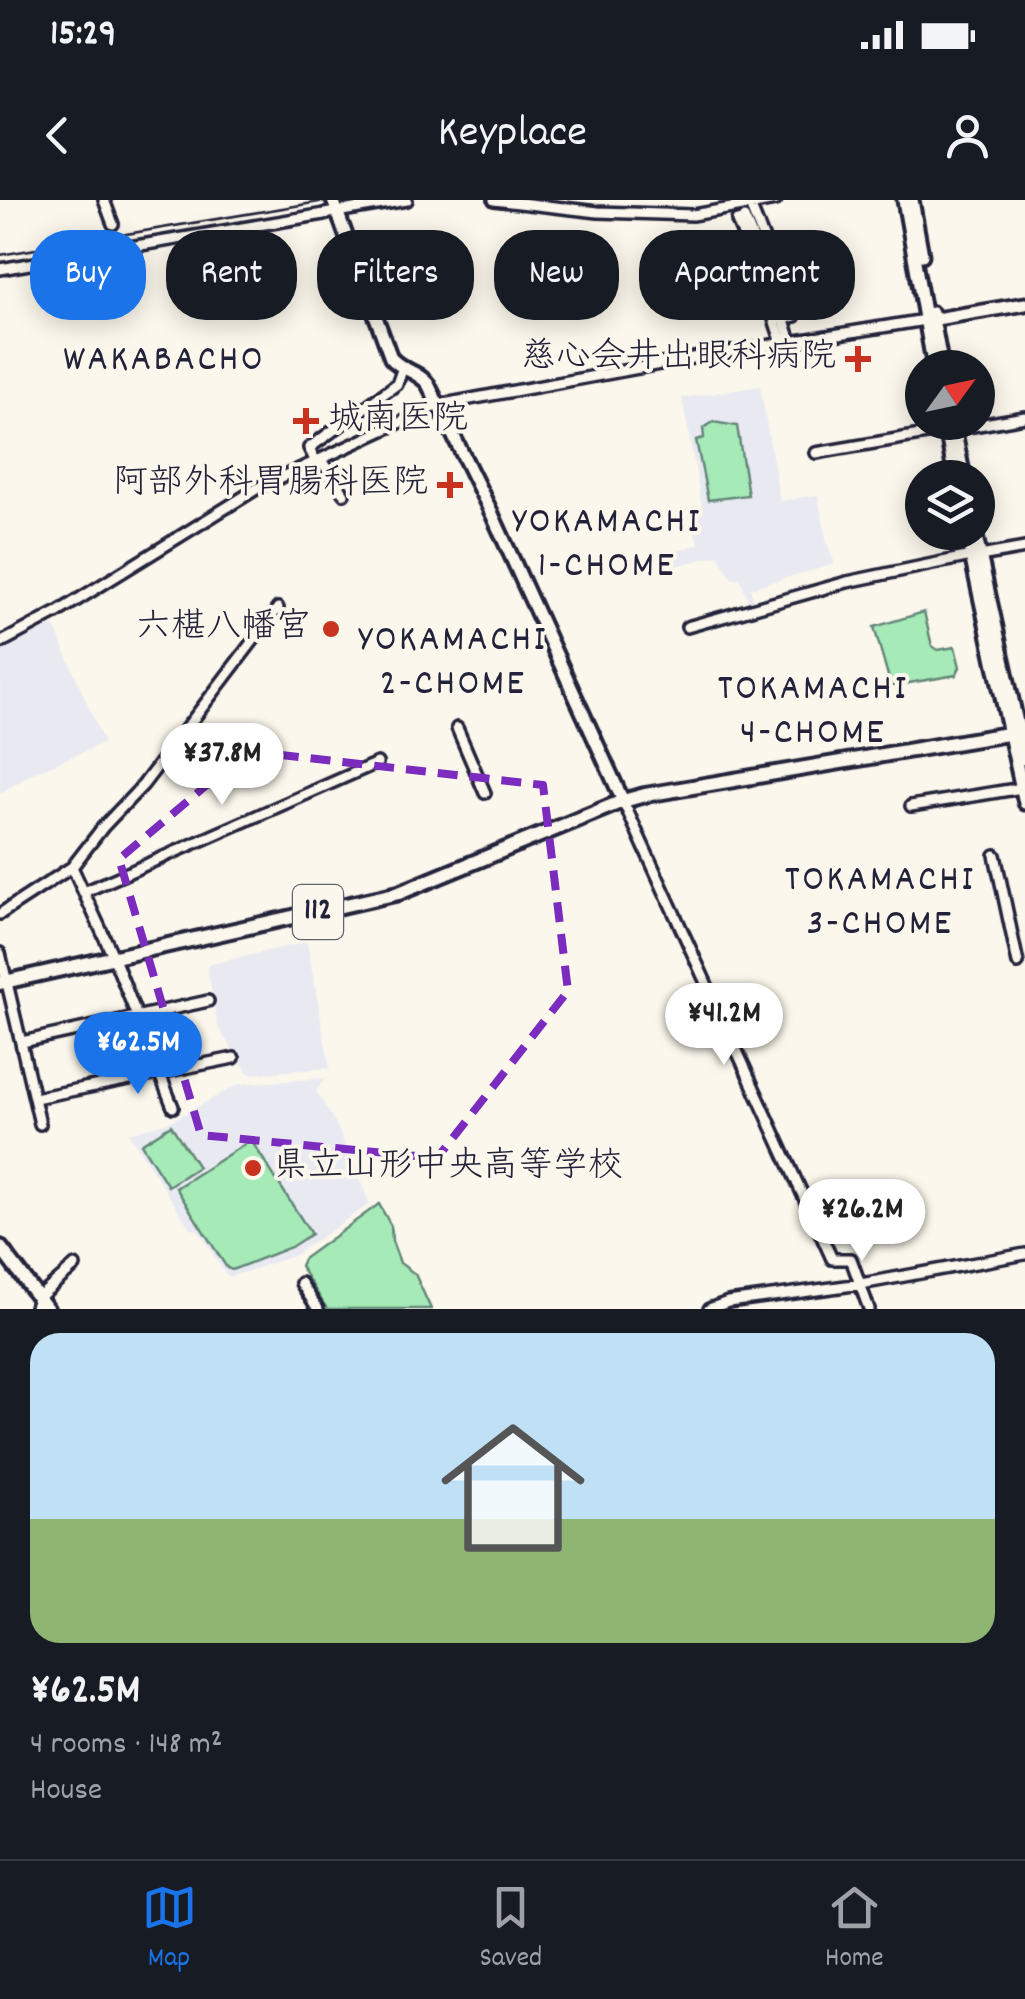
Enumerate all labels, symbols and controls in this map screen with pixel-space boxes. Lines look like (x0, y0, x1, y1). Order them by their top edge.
text: 15:29 (50, 8, 116, 63)
text: Keyplace (438, 103, 587, 167)
icon: back (30, 108, 85, 163)
icon: person (940, 108, 995, 163)
chip: Buy (30, 230, 146, 320)
chip: Rent (166, 230, 297, 320)
chip: Filters (317, 230, 474, 320)
chip: New (494, 230, 619, 320)
chip: Apartment (639, 230, 855, 320)
district label: WAKABACHO (63, 334, 265, 389)
place label: 慈心会井出眼科病院 (521, 334, 836, 384)
marker: 慈心会井出眼科病院 (845, 346, 871, 372)
north arrow (905, 350, 995, 440)
map controls (905, 350, 995, 550)
place label: 城南医院 (328, 396, 468, 446)
marker: 城南医院 (293, 408, 319, 434)
place label: 阿部外科胃腸科医院 (113, 460, 428, 510)
button: layers (905, 460, 995, 550)
marker: 阿部外科胃腸科医院 (437, 472, 463, 498)
district label: YOKAMACHI 1-CHOME (512, 496, 702, 595)
place label: 六椹八幡宮 (136, 604, 311, 654)
district label: YOKAMACHI 2-CHOME (358, 614, 548, 713)
marker: 六椹八幡宮 (320, 618, 342, 640)
district label: TOKAMACHI 4-CHOME (718, 663, 908, 762)
pin: ¥37.8M (141, 723, 303, 808)
text: ¥37.8M (183, 732, 261, 778)
district label: TOKAMACHI 3-CHOME (785, 854, 975, 953)
road number: 112 (293, 885, 343, 939)
pin: ¥41.2M (643, 983, 805, 1068)
text: ¥41.2M (687, 992, 761, 1038)
pin: ¥62.5M (57, 1012, 219, 1097)
text: ¥62.5M (96, 1021, 180, 1067)
place label: 県立山形中央高等学校 (273, 1143, 623, 1193)
marker: 県立山形中央高等学校 (242, 1157, 264, 1179)
pin: ¥26.2M (781, 1179, 943, 1264)
text: ¥26.2M (820, 1188, 904, 1234)
icon: home (423, 1398, 603, 1578)
text: ¥62.5M (30, 1663, 140, 1723)
text: 4 rooms · 148 m² (30, 1723, 222, 1769)
text: House (30, 1769, 102, 1815)
tab: Map (142, 1880, 197, 1980)
tab: Saved (480, 1880, 542, 1980)
tab: Home (825, 1880, 883, 1980)

